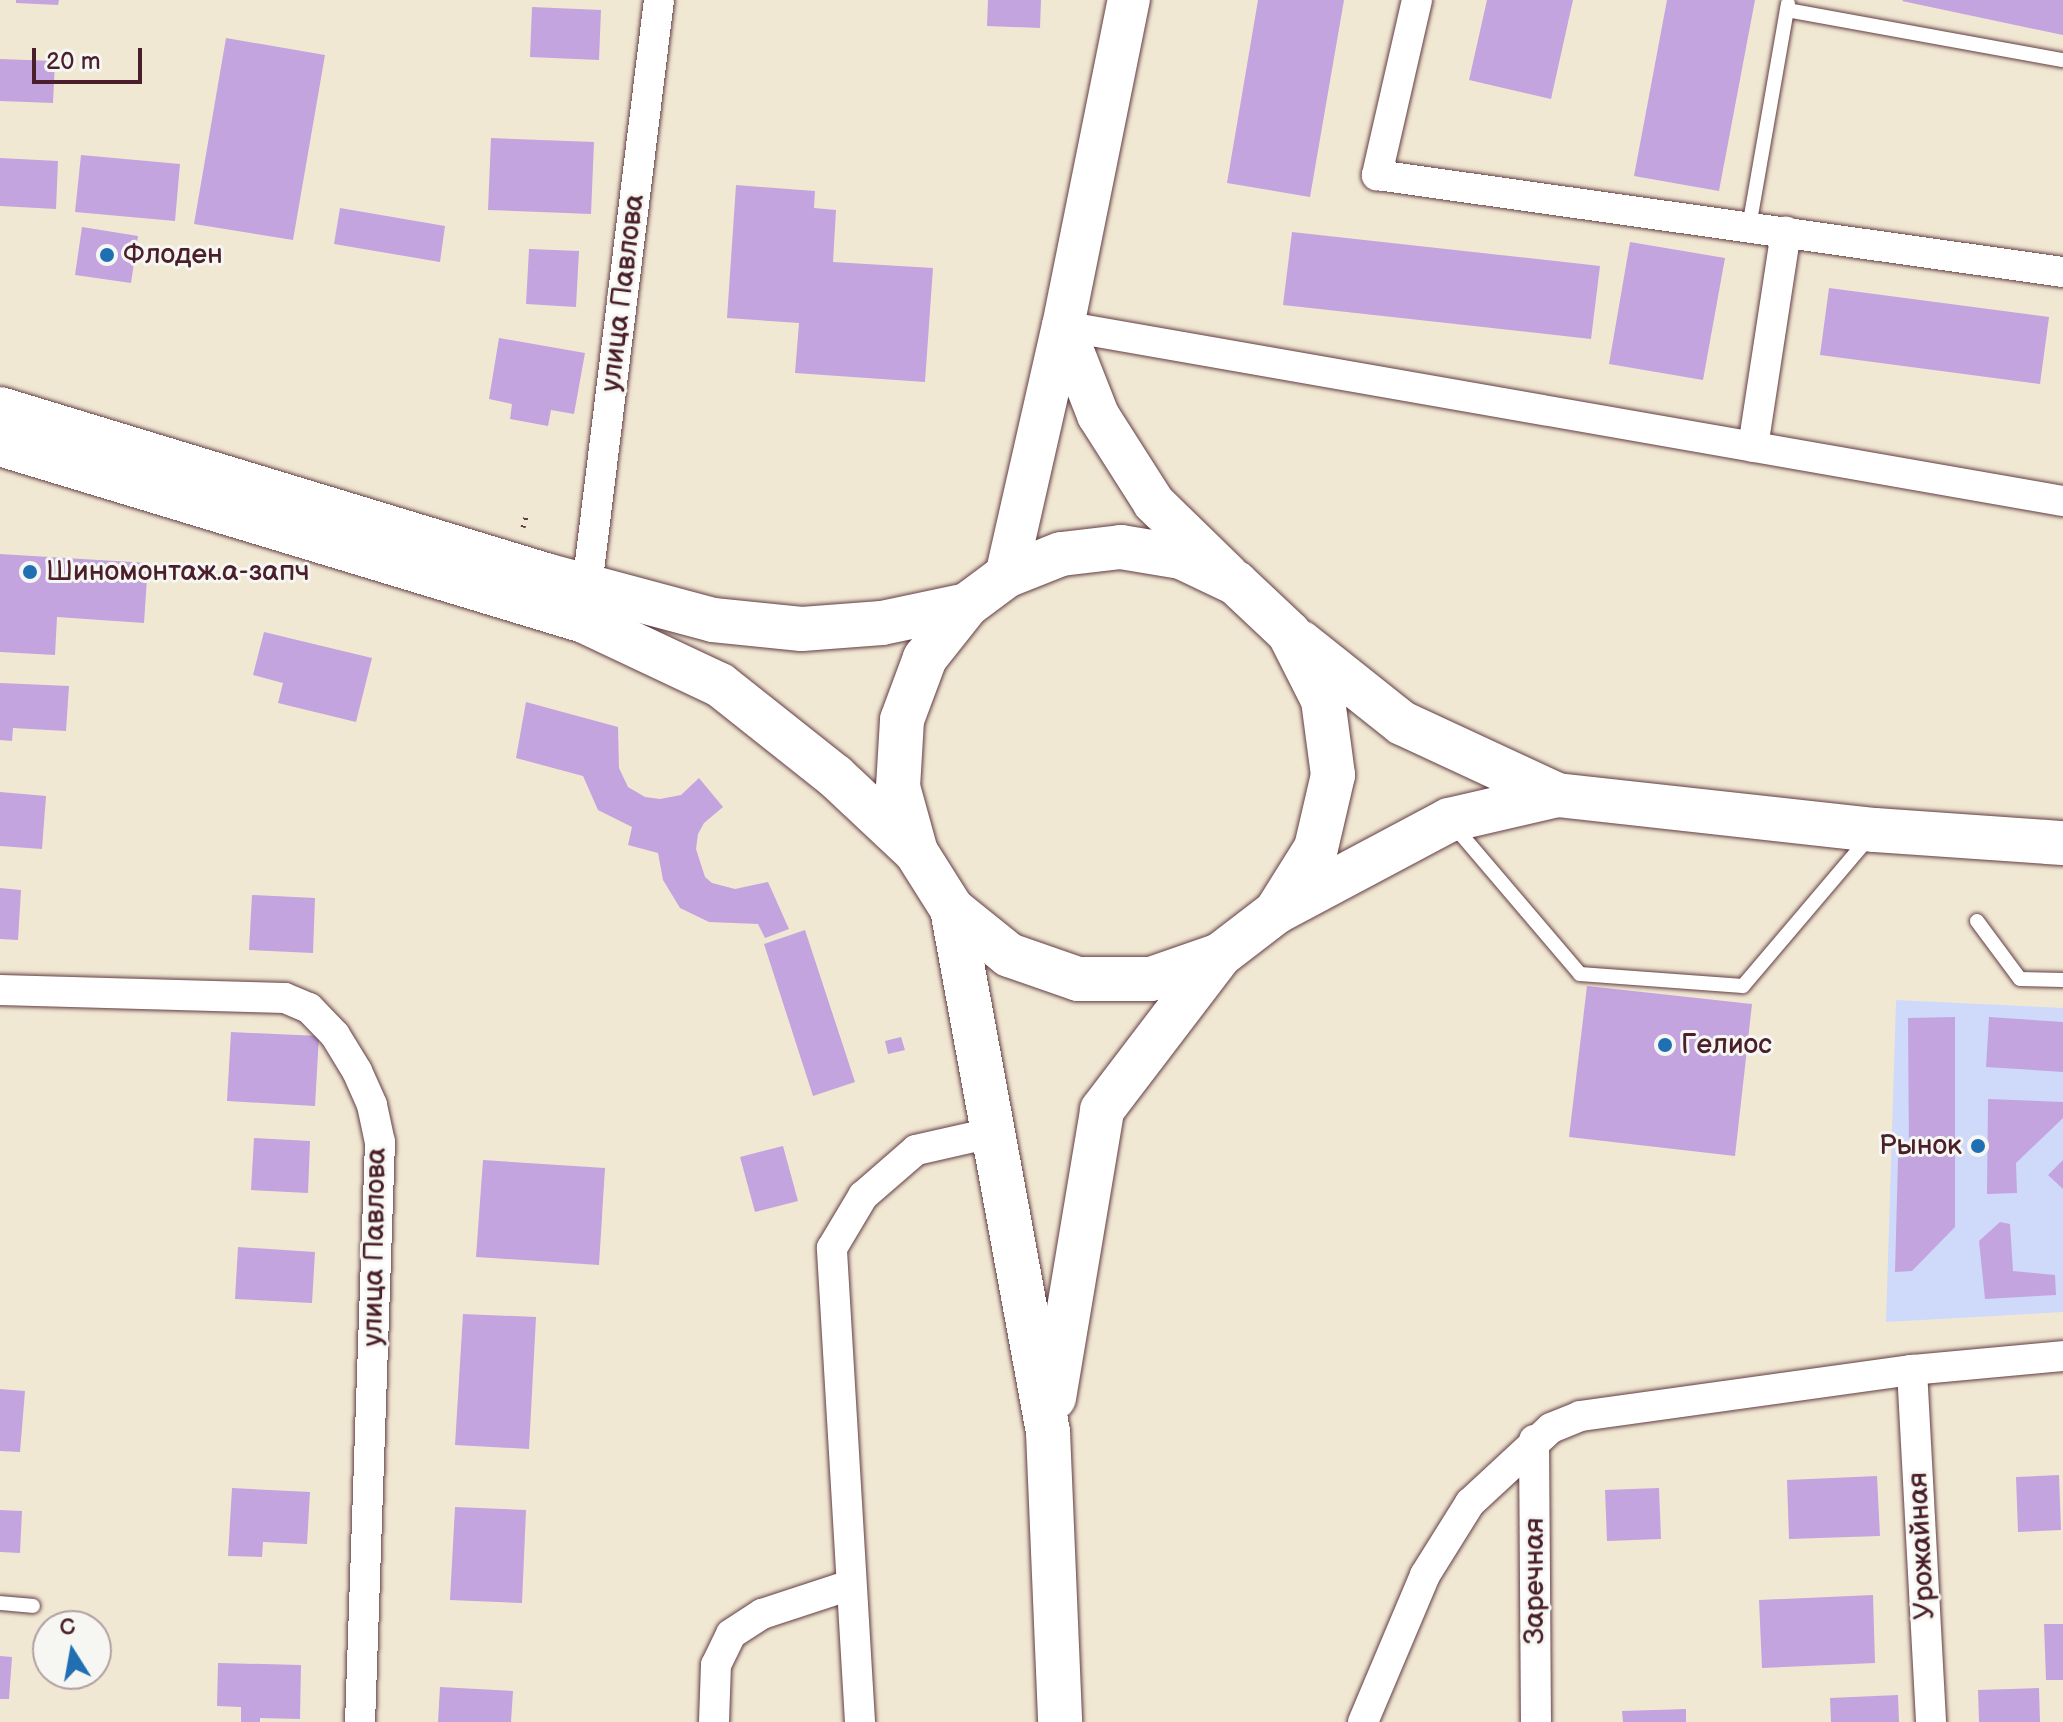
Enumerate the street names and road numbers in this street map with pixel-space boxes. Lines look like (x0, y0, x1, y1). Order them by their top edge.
street label: улица Павлова (594, 192, 652, 394)
street label: улица Павлова (356, 1147, 394, 1347)
street label: Урожайная (1901, 1471, 1943, 1621)
street label: Заречная (1518, 1518, 1552, 1644)

